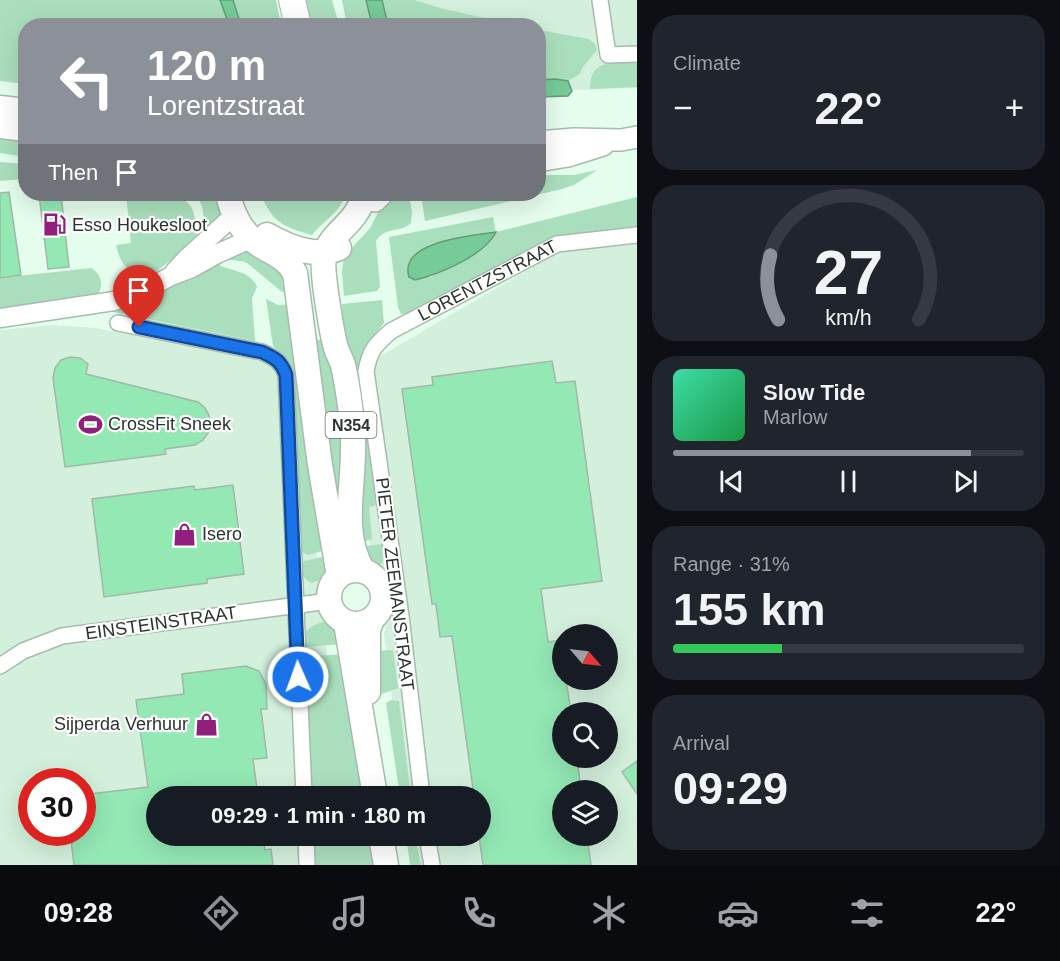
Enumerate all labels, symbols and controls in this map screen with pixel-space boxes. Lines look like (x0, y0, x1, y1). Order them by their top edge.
icon: left (48, 42, 126, 120)
text: 120 m (147, 42, 266, 89)
text: Climate (673, 52, 741, 74)
text: 22° (814, 83, 883, 134)
text: − (673, 89, 692, 126)
text: + (1005, 89, 1024, 126)
text: Lorentzstraat (147, 91, 305, 121)
icon: arrive (110, 156, 143, 189)
text: Then (48, 160, 98, 185)
fuel station icon: Esso Houkesloot (41, 212, 67, 238)
place label: Esso Houkesloot (72, 215, 207, 235)
street label: LORENTZSTRAAT (415, 236, 560, 325)
text: 27 (814, 238, 883, 307)
pin (113, 265, 164, 327)
icon: arrive (122, 274, 155, 307)
text: km/h (825, 306, 872, 330)
text: Slow Tide (763, 380, 865, 405)
text: Marlow (763, 406, 827, 428)
sports icon: CrossFit Sneek (77, 411, 103, 437)
road number: N354 (326, 412, 376, 438)
place label: CrossFit Sneek (108, 414, 232, 434)
icon: previous (715, 465, 748, 498)
icon: pause (832, 465, 865, 498)
icon: next (949, 465, 982, 498)
street label: PIETER ZEEMANSTRAAT (372, 476, 418, 692)
shop icon: Isero (171, 521, 197, 547)
place label: Isero (202, 524, 242, 544)
text: Range · 31% (673, 553, 790, 575)
text: 155 km (673, 584, 826, 635)
street label: EINSTEINSTRAAT (84, 602, 238, 644)
north arrow (552, 624, 618, 690)
map controls (552, 624, 618, 846)
position arrow (266, 645, 330, 709)
button: search (552, 702, 618, 768)
shop icon: Sijperda Verhuur (193, 711, 219, 737)
place label: Sijperda Verhuur (54, 714, 188, 734)
text: Arrival (673, 732, 730, 754)
text: 09:29 (673, 763, 788, 814)
speed limit sign: 30 (18, 768, 96, 846)
button: layers (552, 780, 618, 846)
text: 09:29 · 1 min · 180 m (211, 803, 426, 828)
icon: directions (200, 892, 242, 934)
icon: music (329, 892, 371, 934)
icon: phone (458, 892, 500, 934)
icon: climate (588, 892, 630, 934)
icon: car (717, 892, 759, 934)
icon: filters (846, 892, 888, 934)
text: 09:28 (44, 898, 113, 928)
text: 22° (975, 898, 1016, 928)

